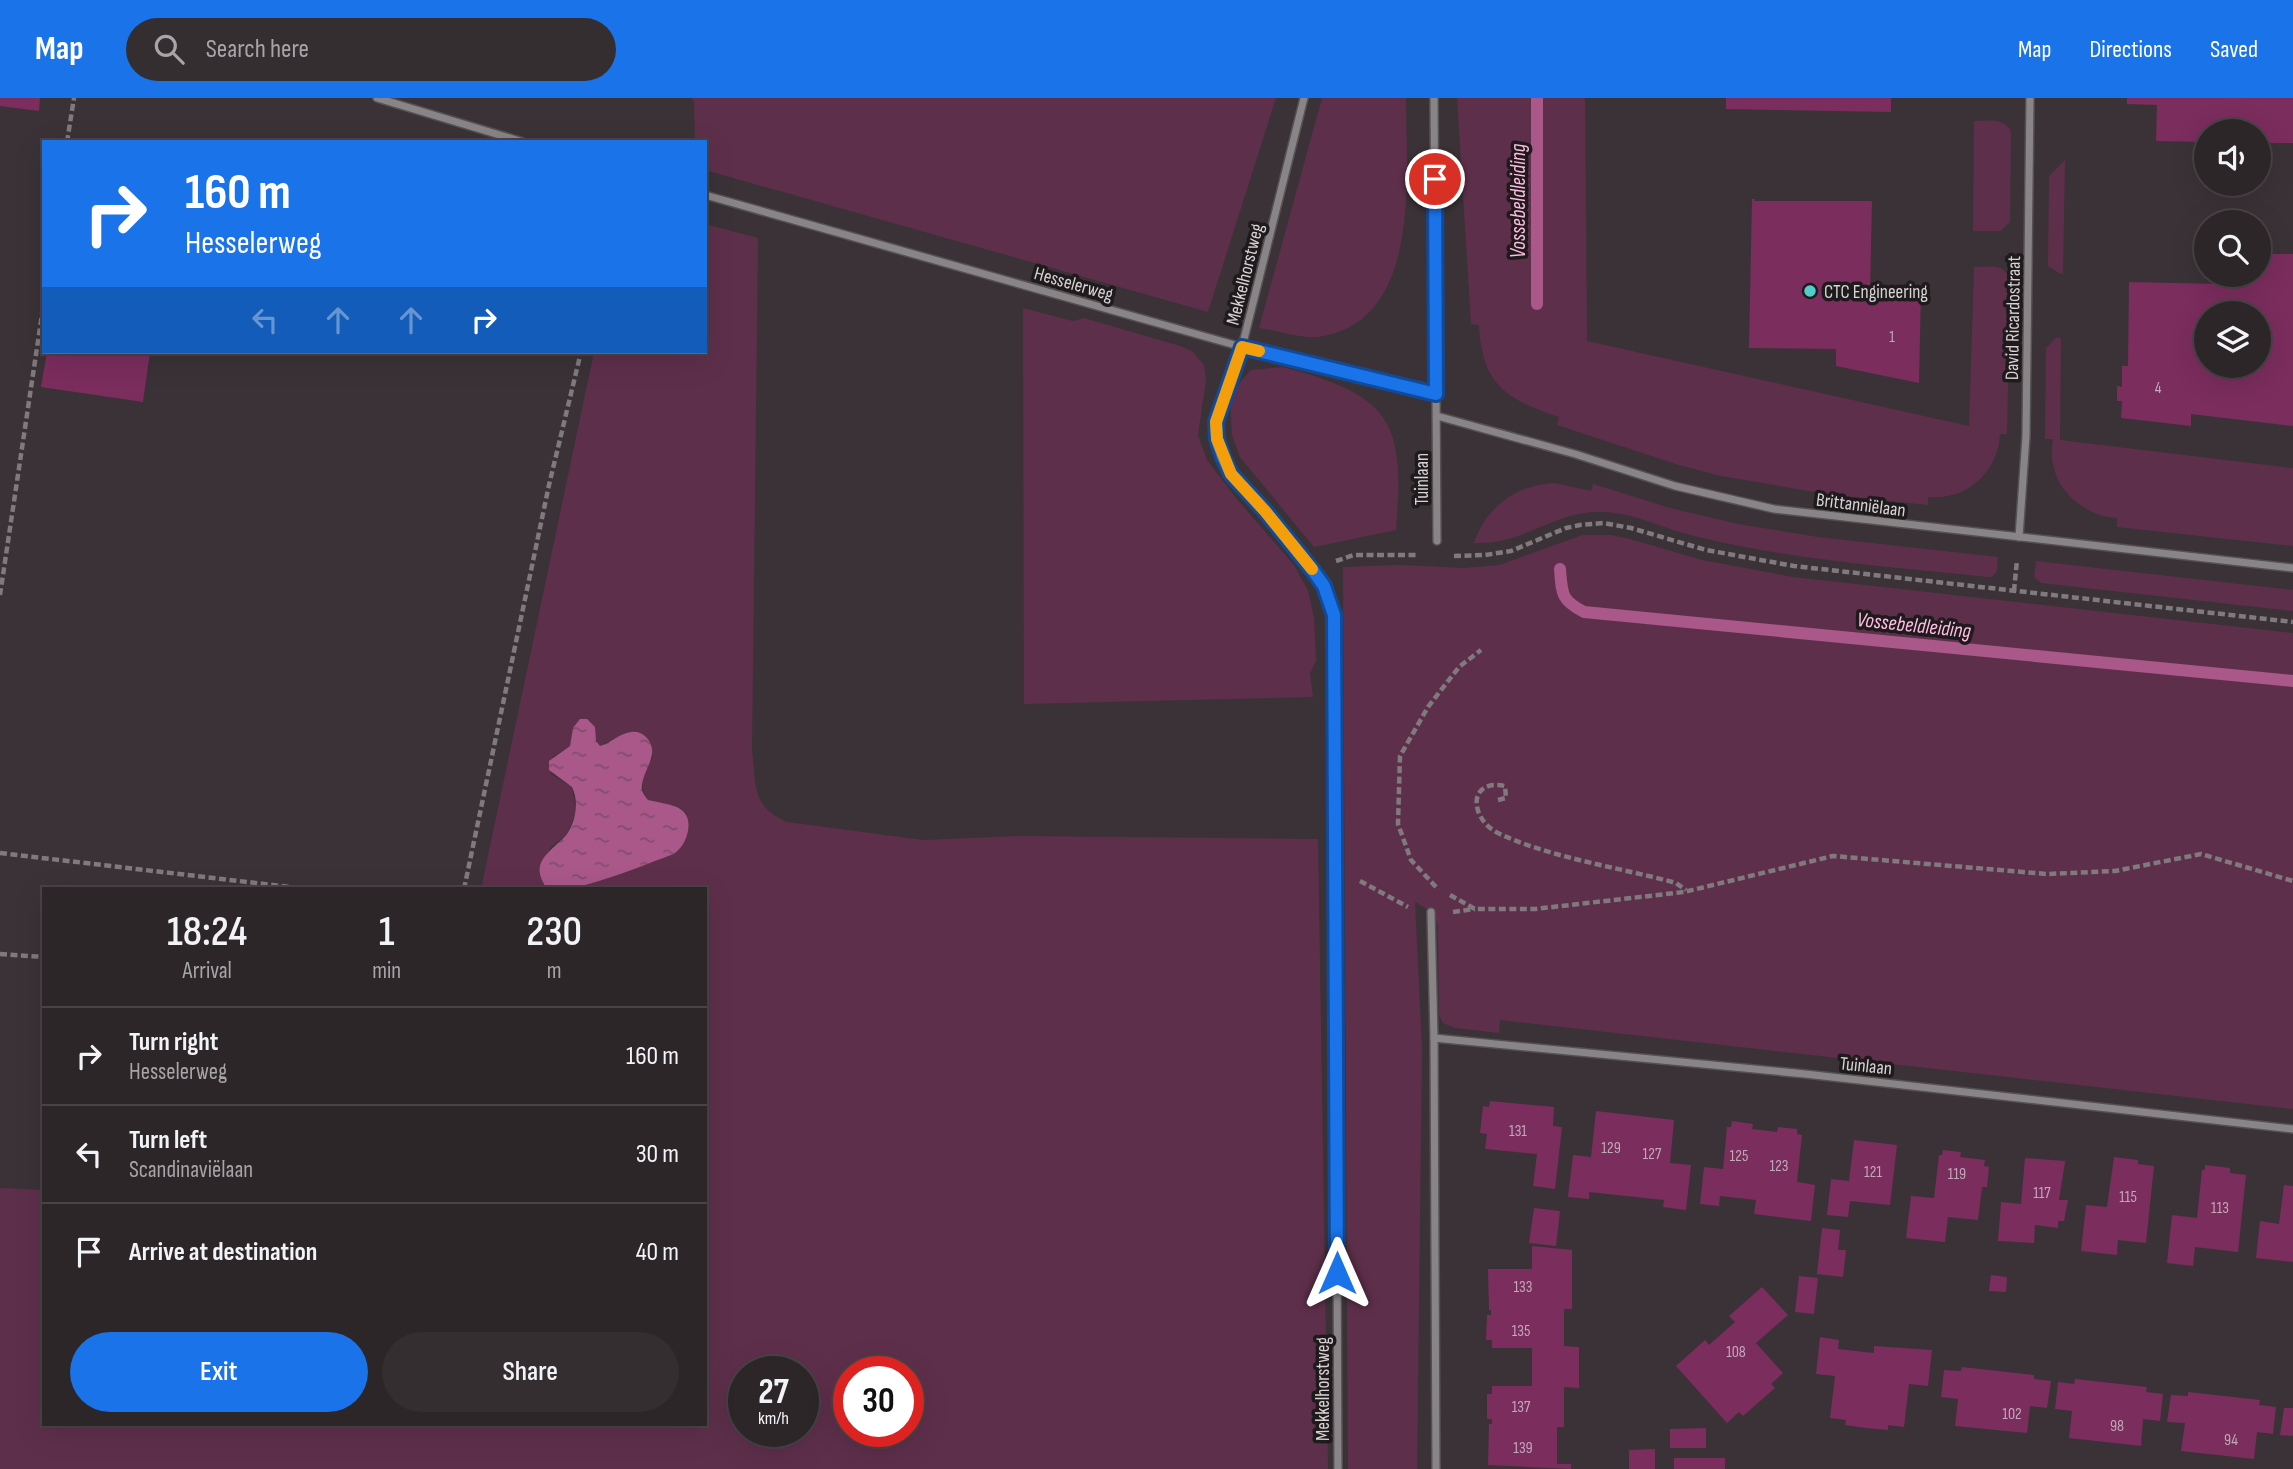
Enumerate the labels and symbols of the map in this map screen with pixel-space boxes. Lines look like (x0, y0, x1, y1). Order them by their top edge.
water label: Vossebeldleiding (1506, 143, 1531, 258)
pin (1405, 149, 1465, 209)
street label: Mekkelhorstweg (1222, 221, 1269, 328)
street label: David Ricardostraat (2001, 255, 2026, 380)
street label: Hesselerweg (1031, 262, 1116, 307)
place label: CTC Engineering (1824, 281, 1928, 304)
marker: CTC Engineering (1802, 283, 1818, 299)
house number: 1 (1889, 328, 1895, 347)
house number: 4 (2155, 379, 2162, 398)
street label: Tuinlaan (1411, 453, 1434, 505)
street label: Brittanniëlaan (1815, 489, 1907, 522)
water label: Vossebeldleiding (1856, 607, 1973, 644)
street label: Tuinlaan (1839, 1052, 1893, 1081)
house number: 131 (1509, 1122, 1527, 1141)
house number: 129 (1601, 1139, 1621, 1158)
house number: 127 (1643, 1145, 1662, 1164)
house number: 125 (1730, 1147, 1748, 1166)
house number: 123 (1769, 1157, 1789, 1176)
house number: 121 (1864, 1163, 1882, 1182)
house number: 119 (1948, 1165, 1966, 1184)
house number: 117 (2033, 1184, 2051, 1203)
house number: 115 (2119, 1188, 2137, 1207)
house number: 113 (2211, 1199, 2229, 1218)
position arrow (1300, 1236, 1374, 1310)
house number: 133 (1513, 1278, 1533, 1297)
house number: 135 (1512, 1322, 1530, 1341)
street label: Mekkelhorstweg (1312, 1337, 1335, 1441)
house number: 108 (1726, 1343, 1746, 1362)
speed limit sign: 30 (833, 1356, 924, 1447)
house number: 137 (1512, 1398, 1531, 1417)
house number: 102 (2002, 1405, 2022, 1424)
house number: 98 (2110, 1417, 2124, 1436)
house number: 94 (2224, 1431, 2238, 1450)
house number: 139 (1513, 1439, 1533, 1458)

